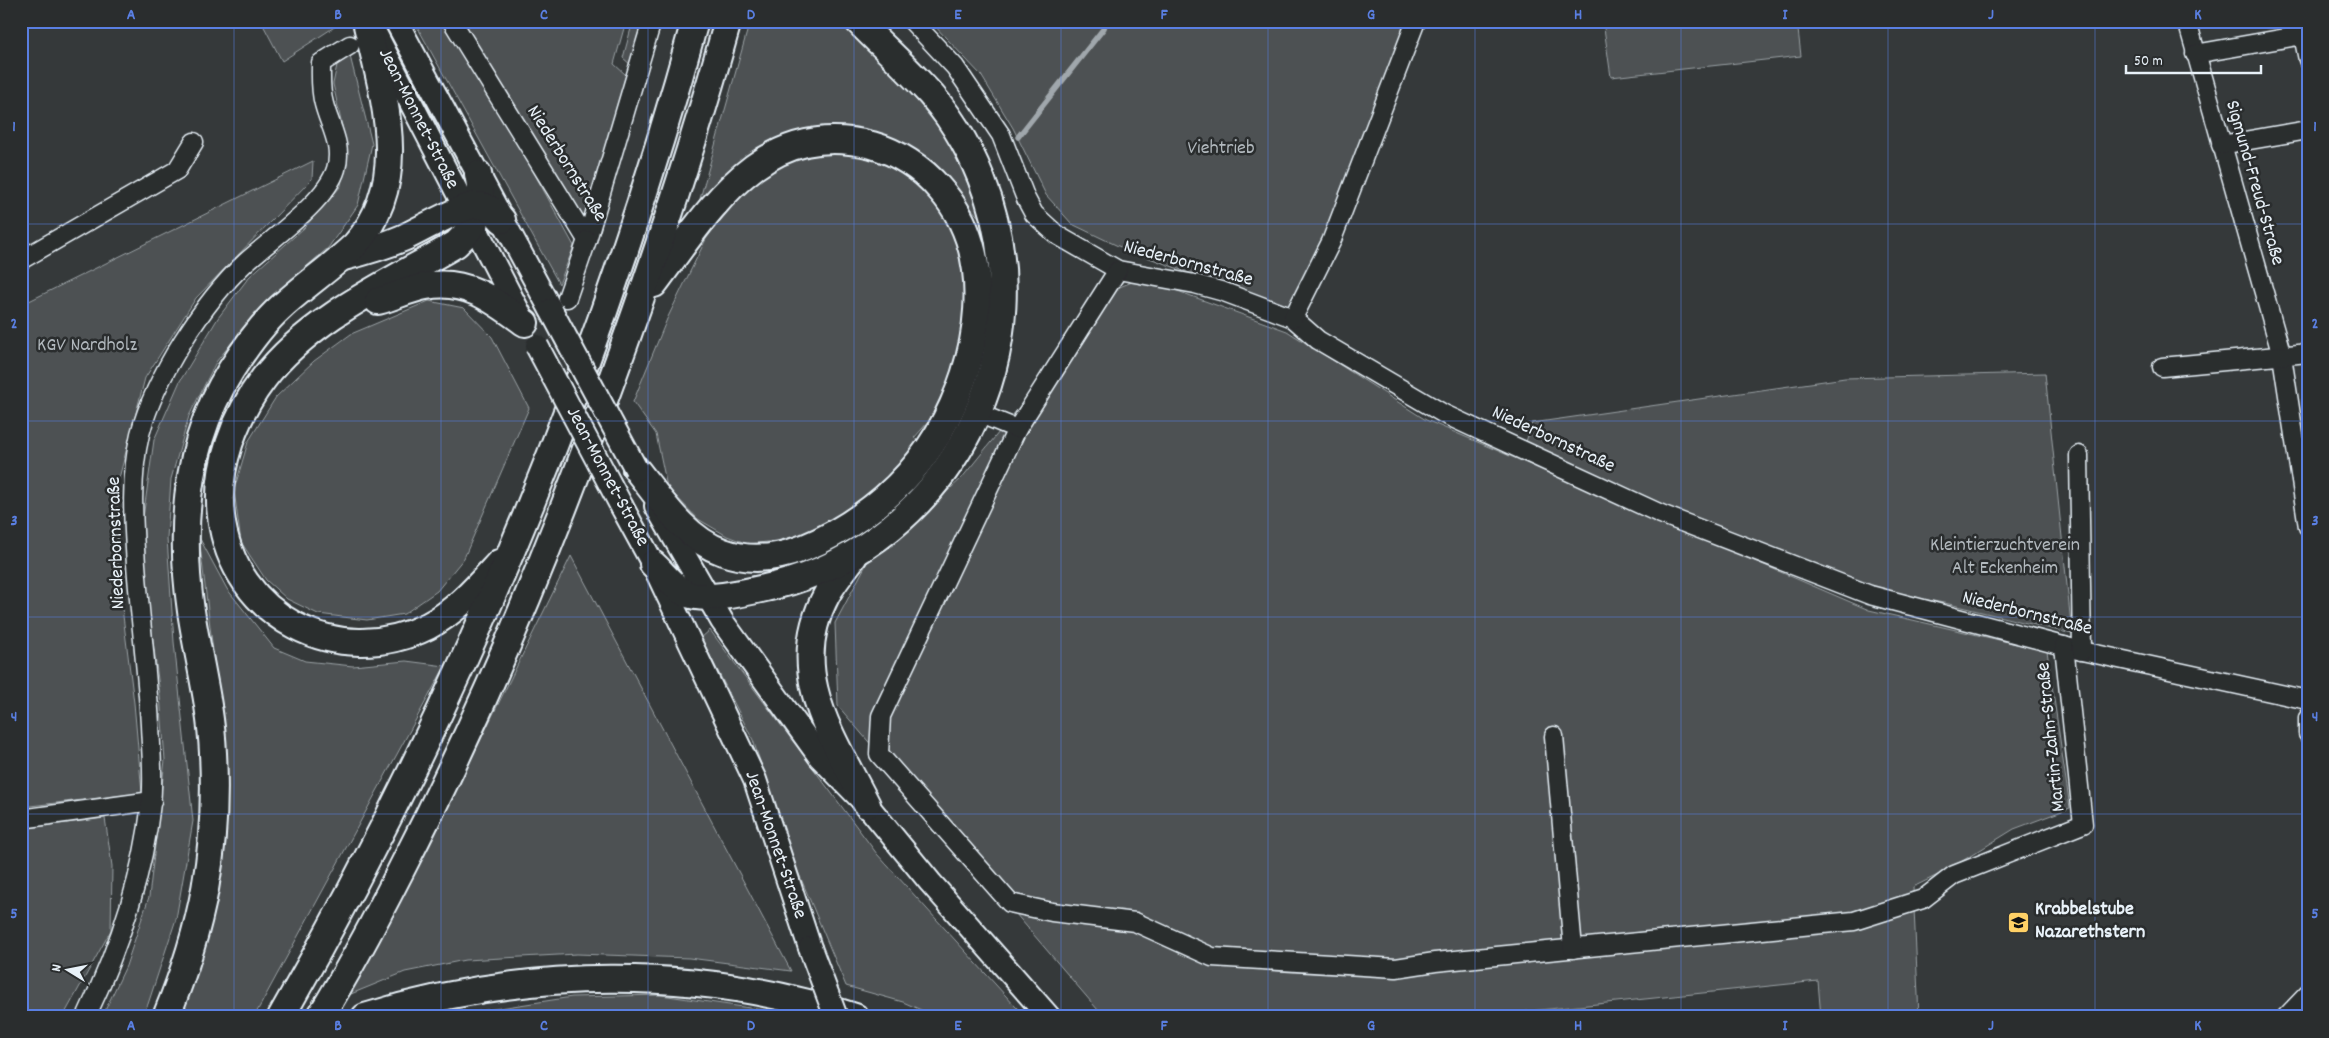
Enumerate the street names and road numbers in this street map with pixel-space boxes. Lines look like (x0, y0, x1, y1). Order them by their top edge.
street label: Jean-Monnet-Straße (370, 44, 466, 195)
street label: Sigmund-Freud-Straße (2217, 97, 2291, 269)
street label: Niederbornstraße (519, 100, 613, 228)
street label: Niederbornstraße (1120, 233, 1256, 295)
street label: Niederbornstraße (1487, 399, 1619, 481)
street label: Jean-Monnet-Straße (558, 402, 656, 552)
street label: Niederbornstraße (101, 476, 133, 610)
street label: Niederbornstraße (1959, 584, 2095, 644)
street label: Martin-Zahn-Straße (2030, 661, 2074, 813)
street label: Jean-Monnet-Straße (737, 767, 814, 923)

